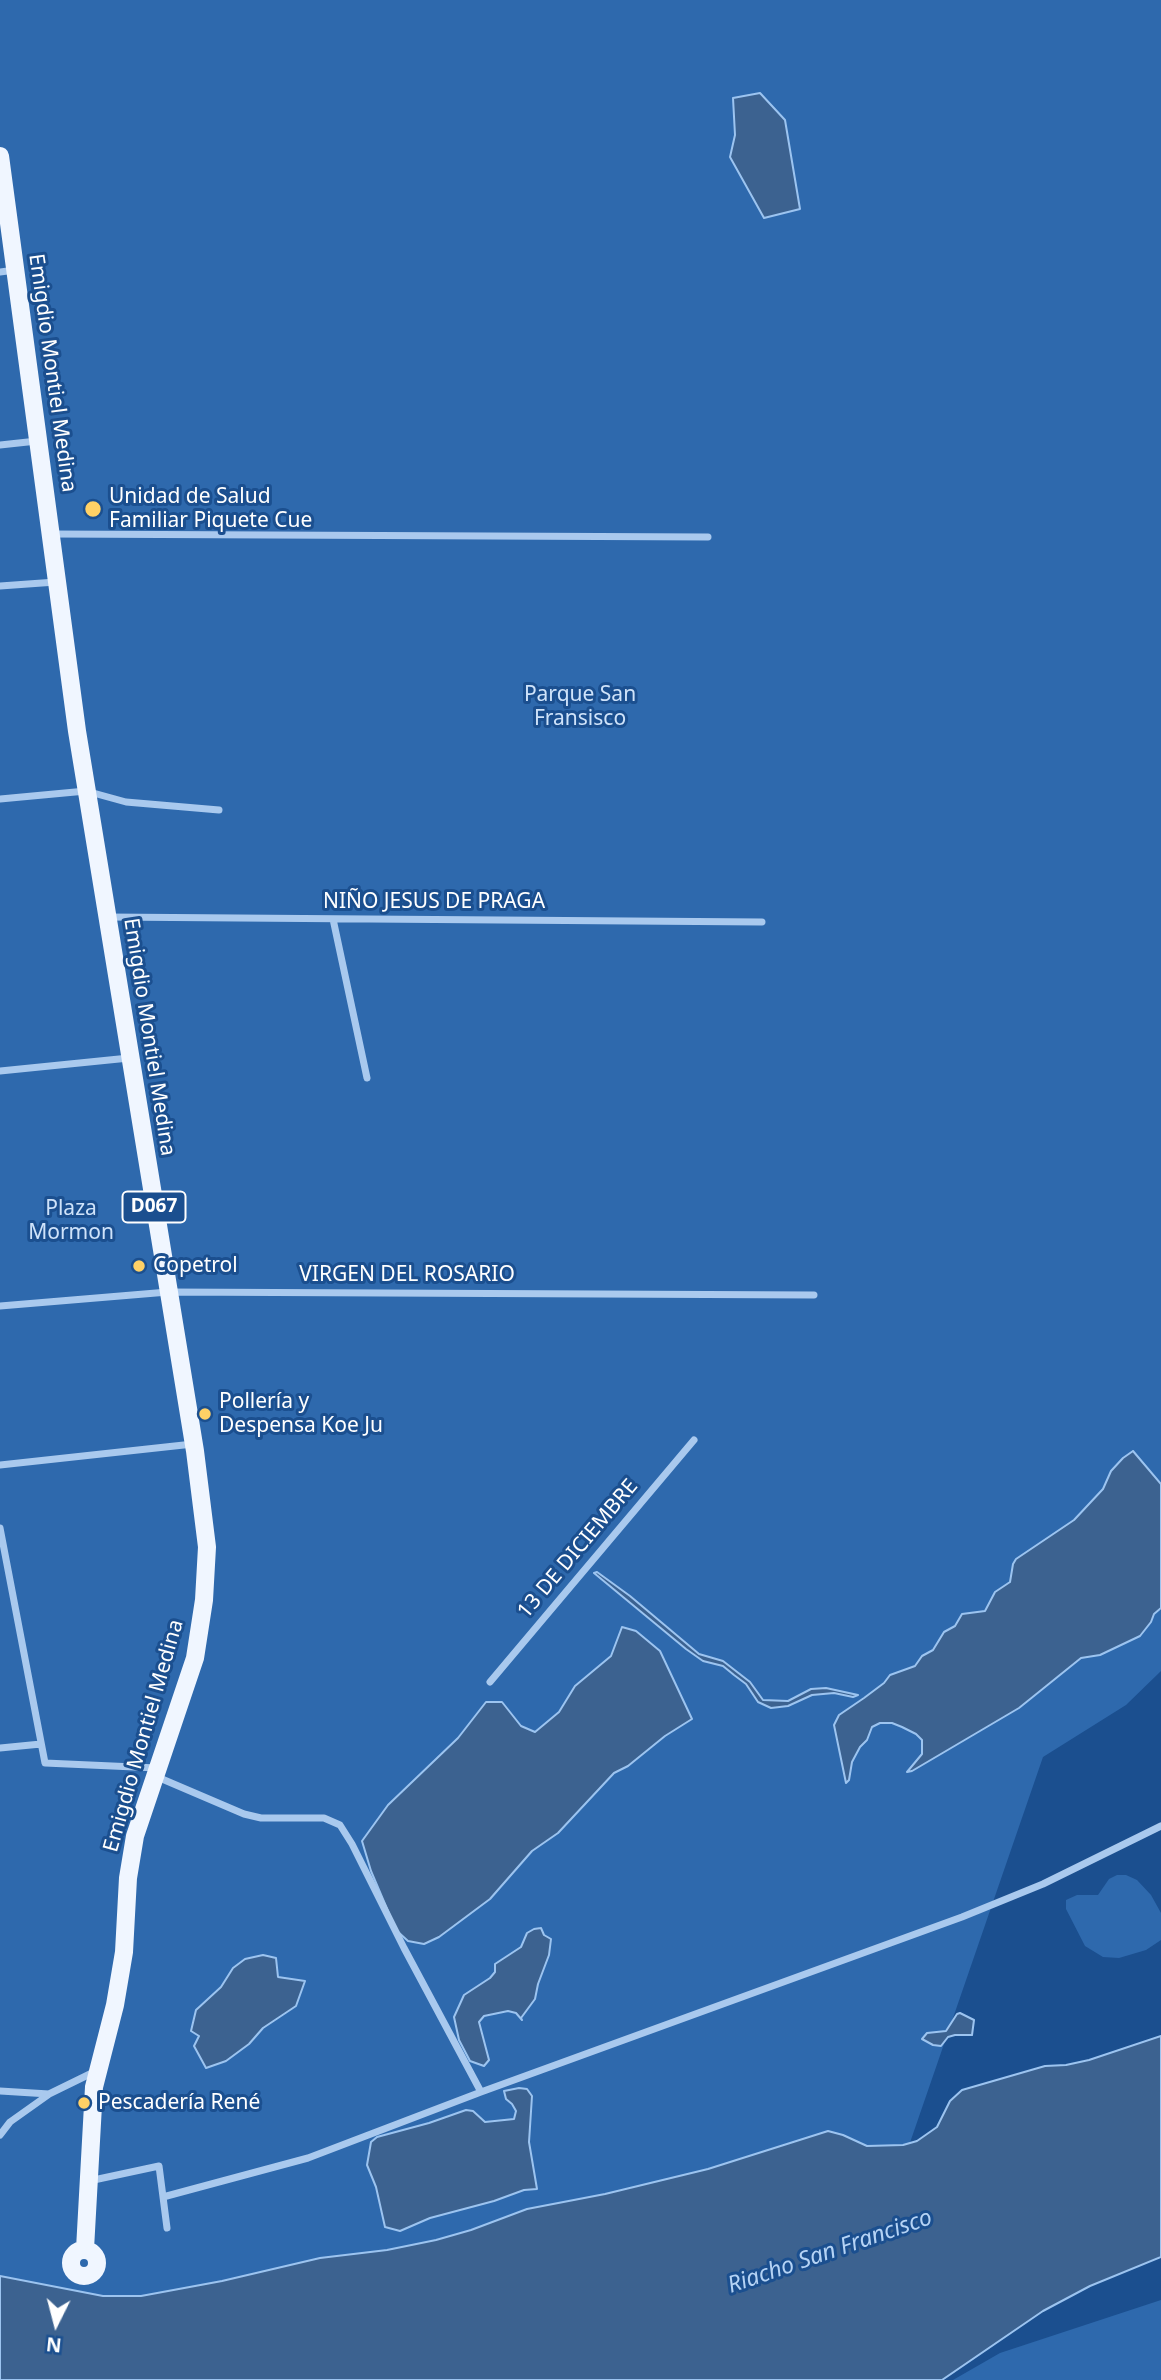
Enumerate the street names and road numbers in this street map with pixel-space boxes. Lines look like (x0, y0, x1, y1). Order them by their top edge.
street label: Emigdio Montiel Medina (23, 252, 81, 494)
street label: NIÑO JESUS DE PRAGA (323, 889, 545, 915)
street label: Emigdio Montiel Medina (118, 916, 180, 1158)
road number: D067 (122, 1191, 186, 1222)
street label: VIRGEN DEL ROSARIO (299, 1262, 515, 1288)
street label: 13 DE DICIEMBRE (512, 1474, 644, 1624)
street label: Emigdio Montiel Medina (99, 1617, 189, 1855)

